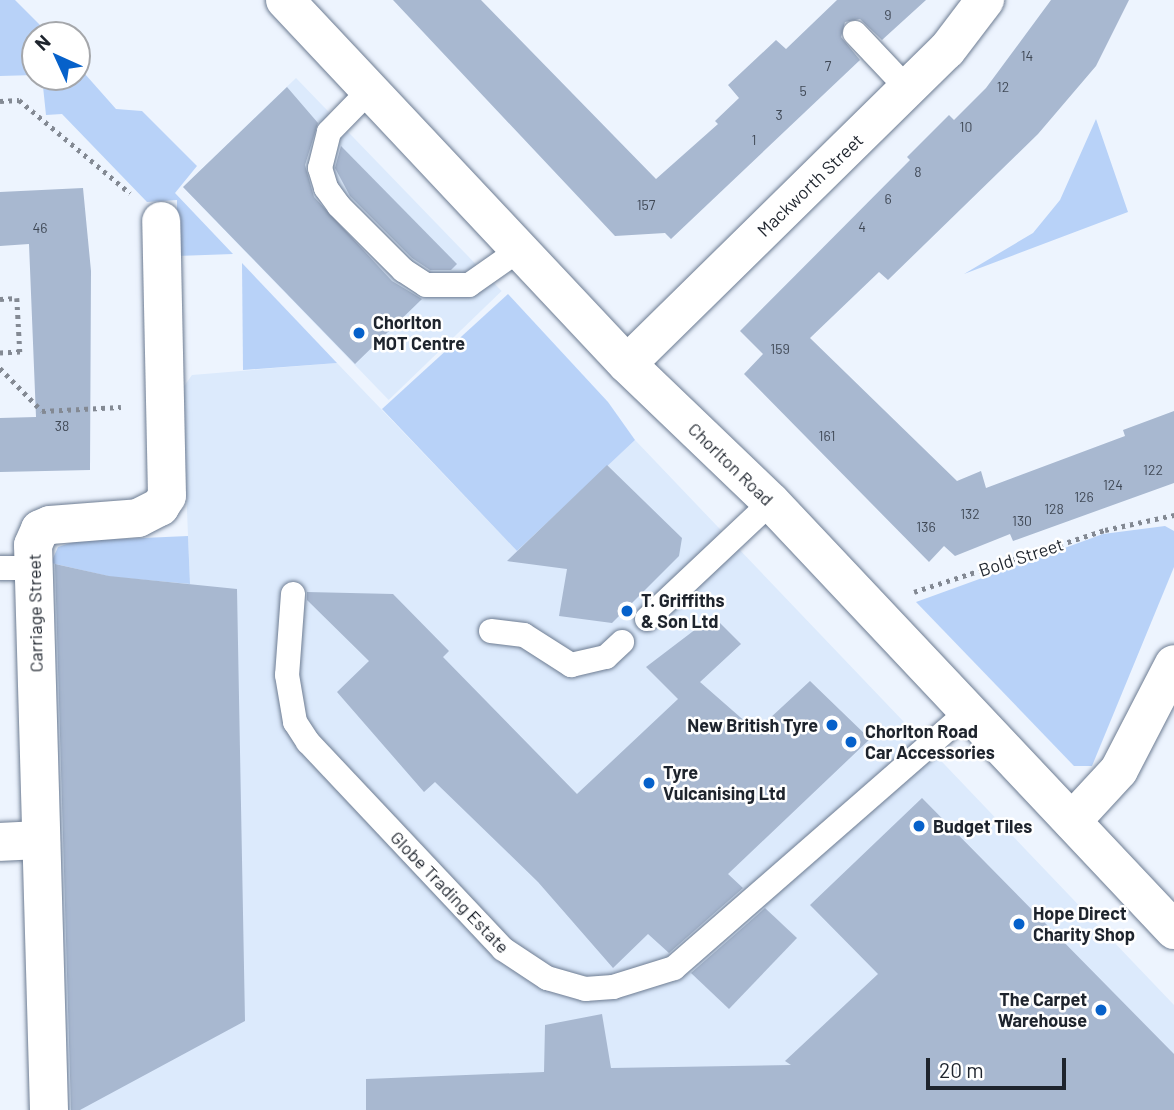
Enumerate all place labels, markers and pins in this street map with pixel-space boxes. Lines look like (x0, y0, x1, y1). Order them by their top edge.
place label: Chorlton MOT Centre (373, 312, 465, 354)
marker: Chorlton MOT Centre (351, 325, 367, 341)
place label: T. Griffiths & Son Ltd (641, 590, 724, 632)
marker: T. Griffiths & Son Ltd (619, 603, 635, 619)
place label: New British Tyre (687, 714, 818, 736)
marker: New British Tyre (824, 717, 840, 733)
place label: Chorlton Road Car Accessories (865, 721, 995, 764)
marker: Chorlton Road Car Accessories (843, 734, 859, 750)
place label: Tyre Vulcanising Ltd (663, 762, 786, 804)
marker: Tyre Vulcanising Ltd (641, 775, 657, 791)
place label: Budget Tiles (933, 815, 1032, 837)
marker: Budget Tiles (911, 818, 927, 834)
place label: Hope Direct Charity Shop (1033, 903, 1135, 946)
marker: Hope Direct Charity Shop (1011, 916, 1027, 932)
place label: The Carpet Warehouse (998, 989, 1087, 1032)
marker: The Carpet Warehouse (1093, 1002, 1109, 1018)

